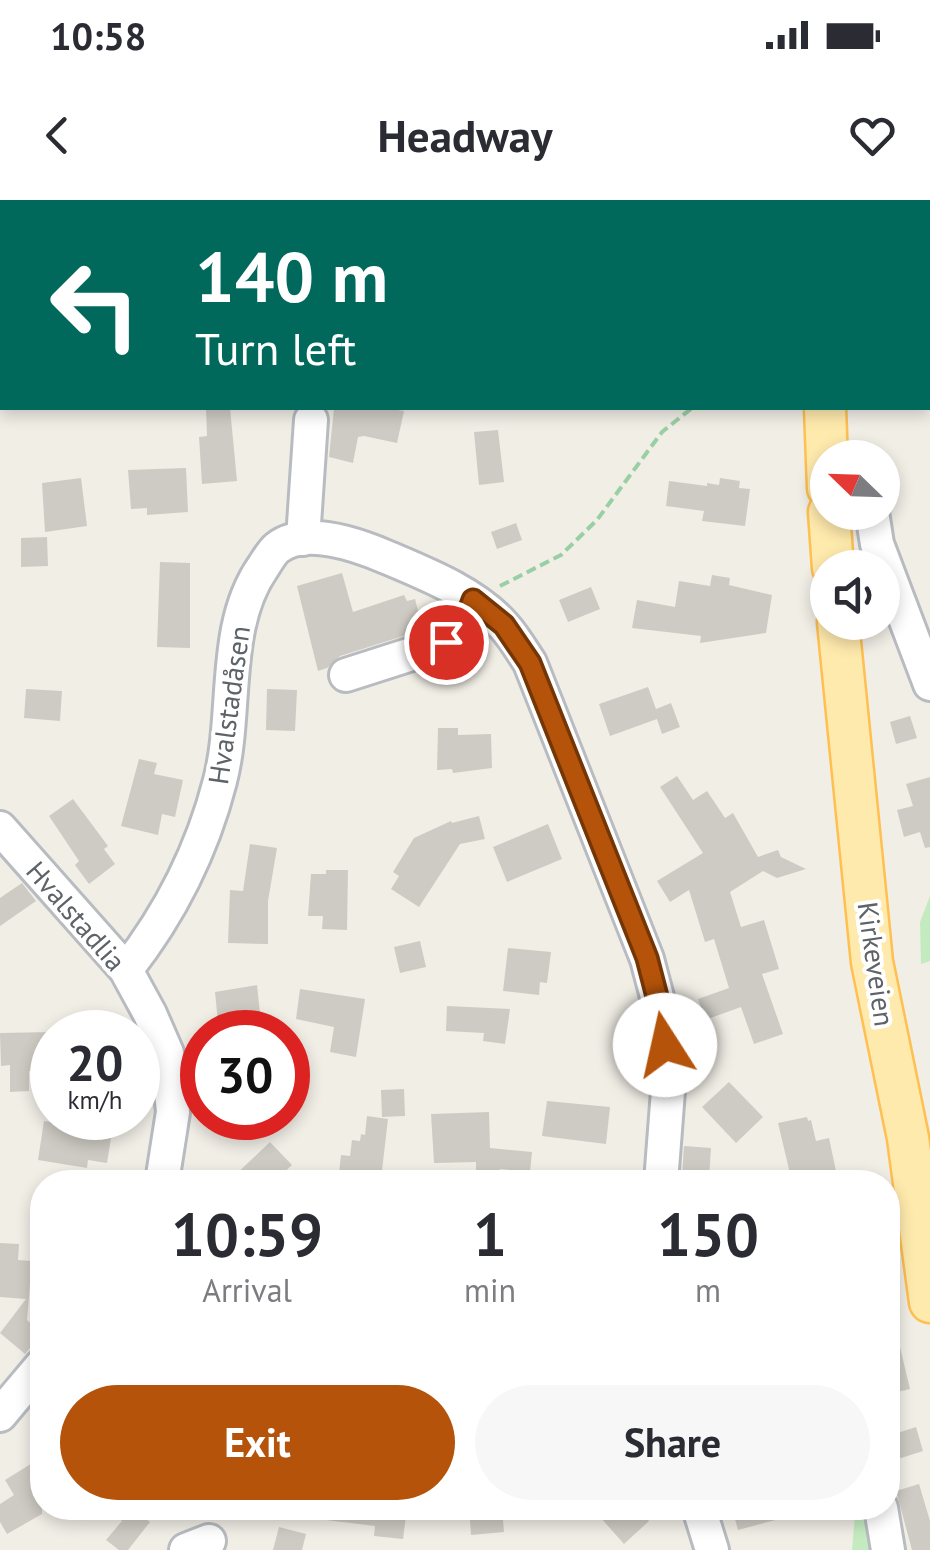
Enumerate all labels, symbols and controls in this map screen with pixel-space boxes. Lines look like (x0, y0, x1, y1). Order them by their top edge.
text: 10:58 (50, 11, 146, 60)
text: Headway (377, 106, 553, 164)
icon: back (30, 108, 85, 163)
icon: heart (845, 108, 900, 163)
text: 140 m (195, 231, 388, 321)
icon: left (30, 240, 160, 370)
text: Turn left (195, 319, 356, 377)
north arrow (810, 440, 900, 530)
map controls (810, 440, 900, 640)
button: sound (810, 550, 900, 640)
pin (404, 600, 489, 685)
icon: arrive (419, 615, 474, 670)
street label: Hvalstadåsen (199, 623, 258, 787)
street label: Hvalstadlia (18, 853, 134, 978)
street label: Kirkeveien (849, 899, 904, 1029)
position arrow (613, 993, 717, 1097)
speed limit sign: 30 (180, 1010, 310, 1140)
text: 20 (67, 1030, 123, 1095)
text: km/h (68, 1084, 122, 1116)
text: 10:59 (171, 1195, 323, 1273)
text: 1 (473, 1195, 507, 1273)
text: 150 (657, 1195, 759, 1273)
text: Arrival (202, 1269, 292, 1311)
text: min (464, 1269, 516, 1311)
text: m (695, 1269, 721, 1311)
button: Exit (60, 1385, 455, 1500)
button: Share (475, 1385, 870, 1500)

